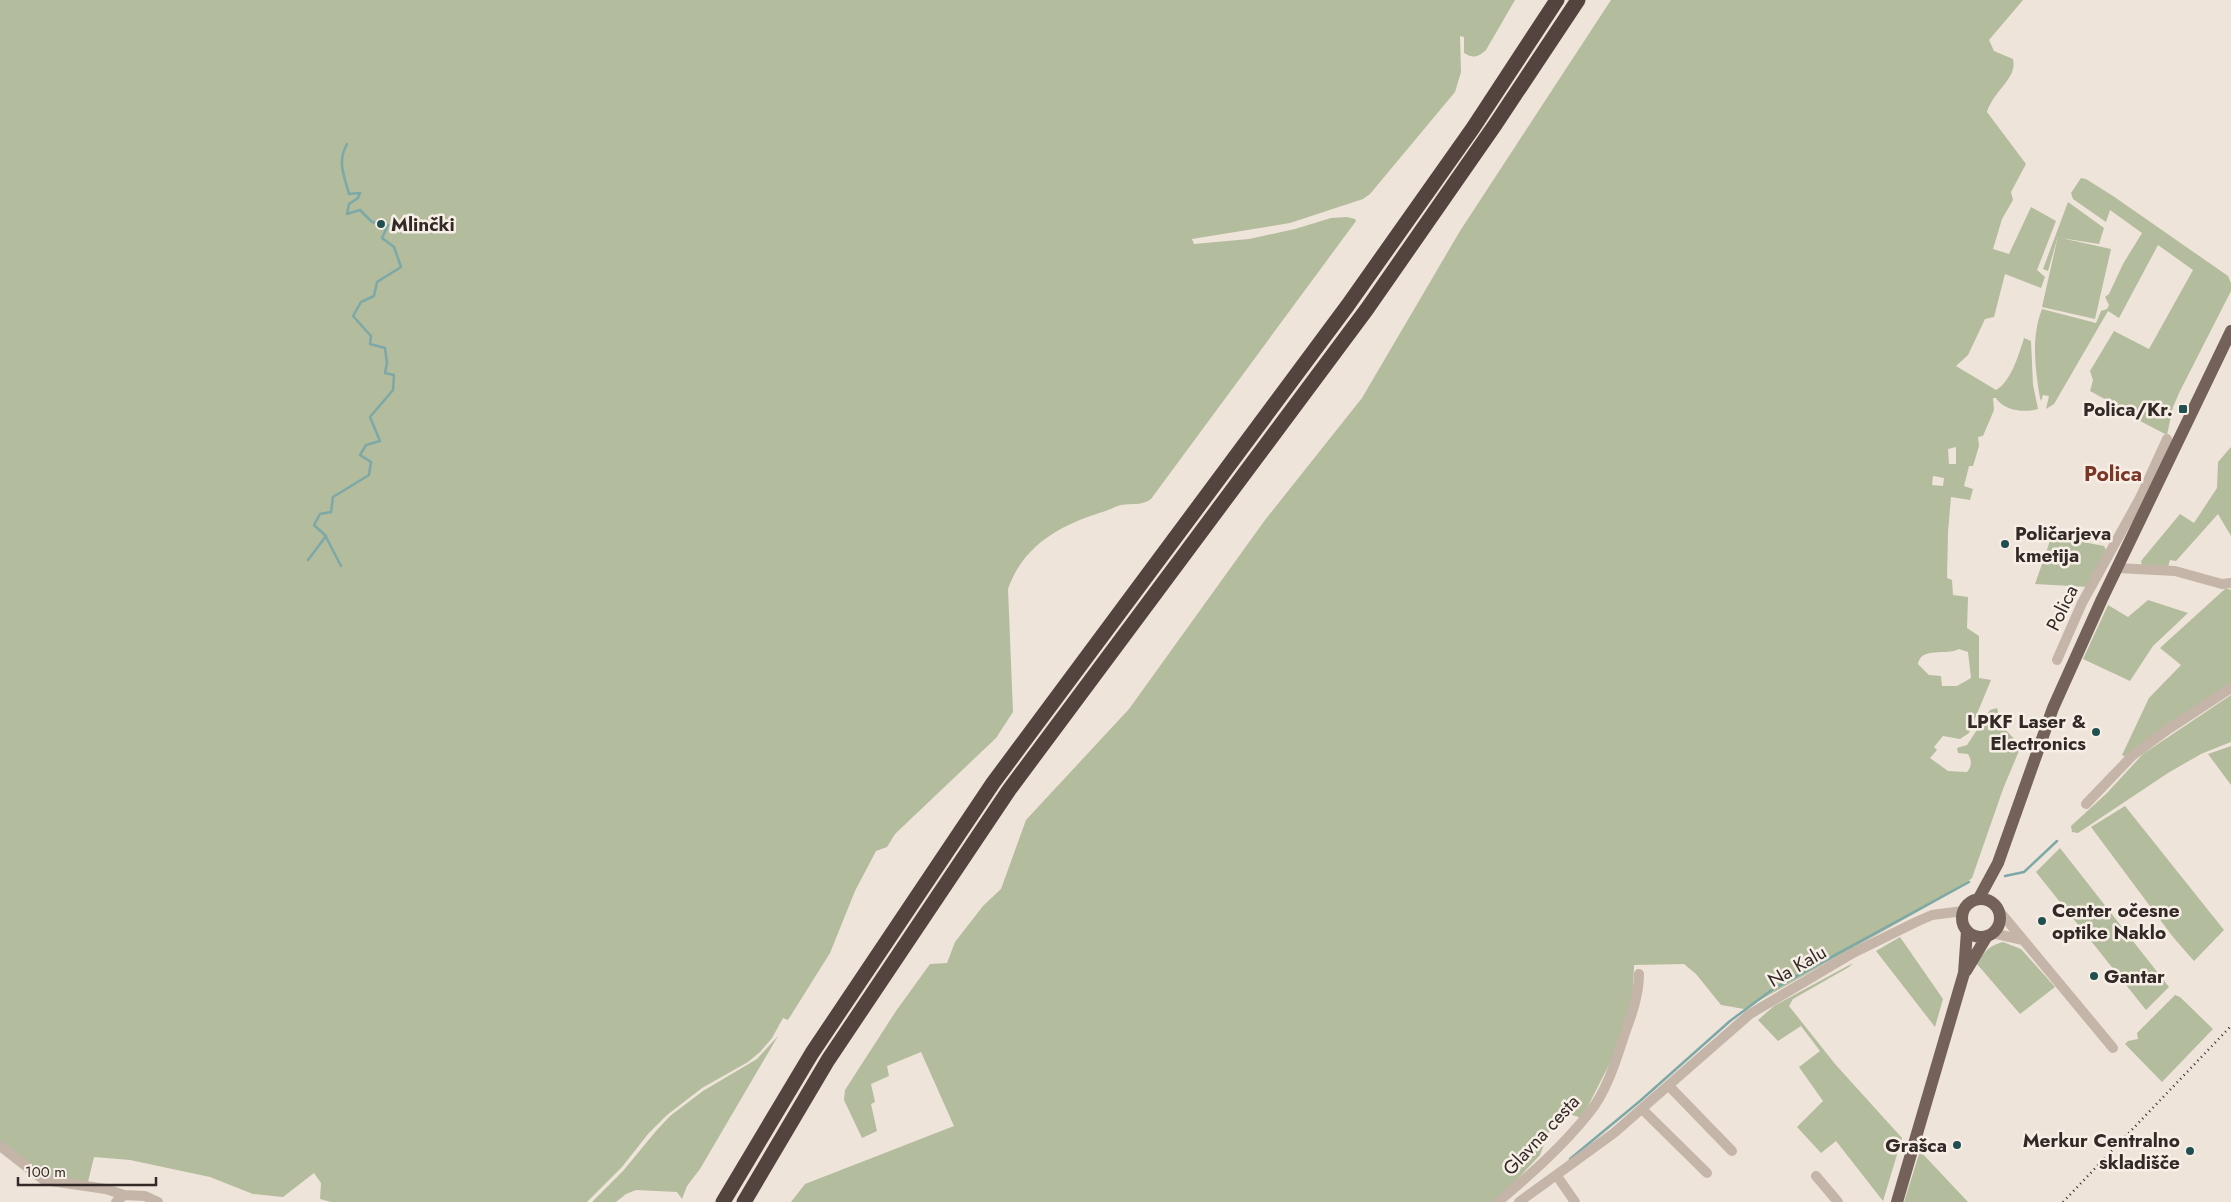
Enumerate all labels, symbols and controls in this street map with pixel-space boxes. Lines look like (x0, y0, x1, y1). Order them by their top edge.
place label: Mlinčki (391, 211, 455, 238)
marker: Mlinčki (375, 218, 387, 230)
place label: Polica/Kr. (2083, 396, 2173, 423)
marker: Polica/Kr. (2177, 403, 2189, 415)
district label: Polica (2084, 459, 2142, 489)
place label: Poličarjeva kmetija (2015, 520, 2111, 569)
marker: Poličarjeva kmetija (1999, 538, 2011, 550)
street label: Polica (2039, 581, 2085, 635)
place label: LPKF Laser & Electronics (1967, 708, 2086, 757)
marker: LPKF Laser & Electronics (2090, 726, 2102, 738)
place label: Center očesne optike Naklo (2052, 897, 2180, 946)
marker: Center očesne optike Naklo (2036, 915, 2048, 927)
street label: Na Kalu (1763, 938, 1831, 994)
place label: Gantar (2104, 963, 2165, 990)
marker: Gantar (2088, 970, 2100, 982)
street label: Glavna cesta (1496, 1089, 1586, 1181)
place label: Merkur Centralno skladišče (2023, 1127, 2180, 1176)
place label: Grašca (1885, 1132, 1947, 1159)
marker: Grašca (1951, 1139, 1963, 1151)
marker: Merkur Centralno skladišče (2184, 1145, 2196, 1157)
scale bar (18, 1154, 155, 1186)
text: 100 m (25, 1161, 66, 1183)

